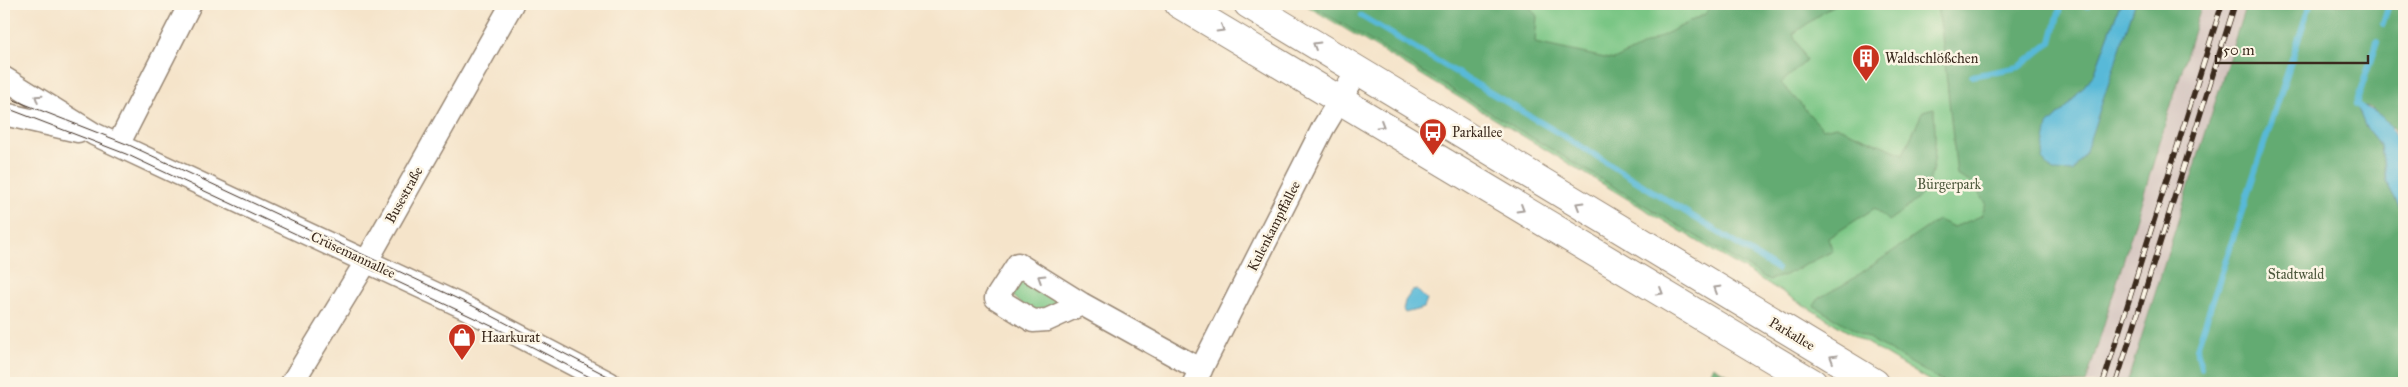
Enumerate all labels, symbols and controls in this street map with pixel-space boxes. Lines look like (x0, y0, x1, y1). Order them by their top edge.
one-way arrow (1216, 22, 1225, 32)
scale bar (2216, 32, 2368, 64)
one-way arrow (1313, 41, 1322, 51)
text: 50 m (2223, 41, 2255, 59)
building icon: Waldschlößchen (1851, 43, 1881, 82)
place label: Waldschlößchen (1885, 50, 1979, 67)
one-way arrow (35, 95, 44, 104)
bus stop icon: Parkallee (1418, 117, 1448, 156)
one-way arrow (1376, 119, 1385, 129)
place label: Parkallee (1452, 124, 1503, 141)
street label: Busestraße (382, 164, 427, 226)
park label: Bürgerpark (1917, 176, 1982, 193)
street label: Kulenkampffallee (1244, 178, 1304, 274)
one-way arrow (1575, 201, 1584, 211)
one-way arrow (1515, 202, 1524, 212)
street label: Crüsemannallee (308, 228, 398, 282)
park label: Stadtwald (2268, 266, 2324, 283)
one-way arrow (1037, 275, 1046, 285)
one-way arrow (1655, 285, 1664, 295)
one-way arrow (1714, 286, 1723, 296)
street label: Parkallee (1766, 314, 1818, 354)
shop icon: Haarkurat (447, 322, 477, 361)
place label: Haarkurat (481, 329, 540, 346)
one-way arrow (1829, 355, 1838, 365)

